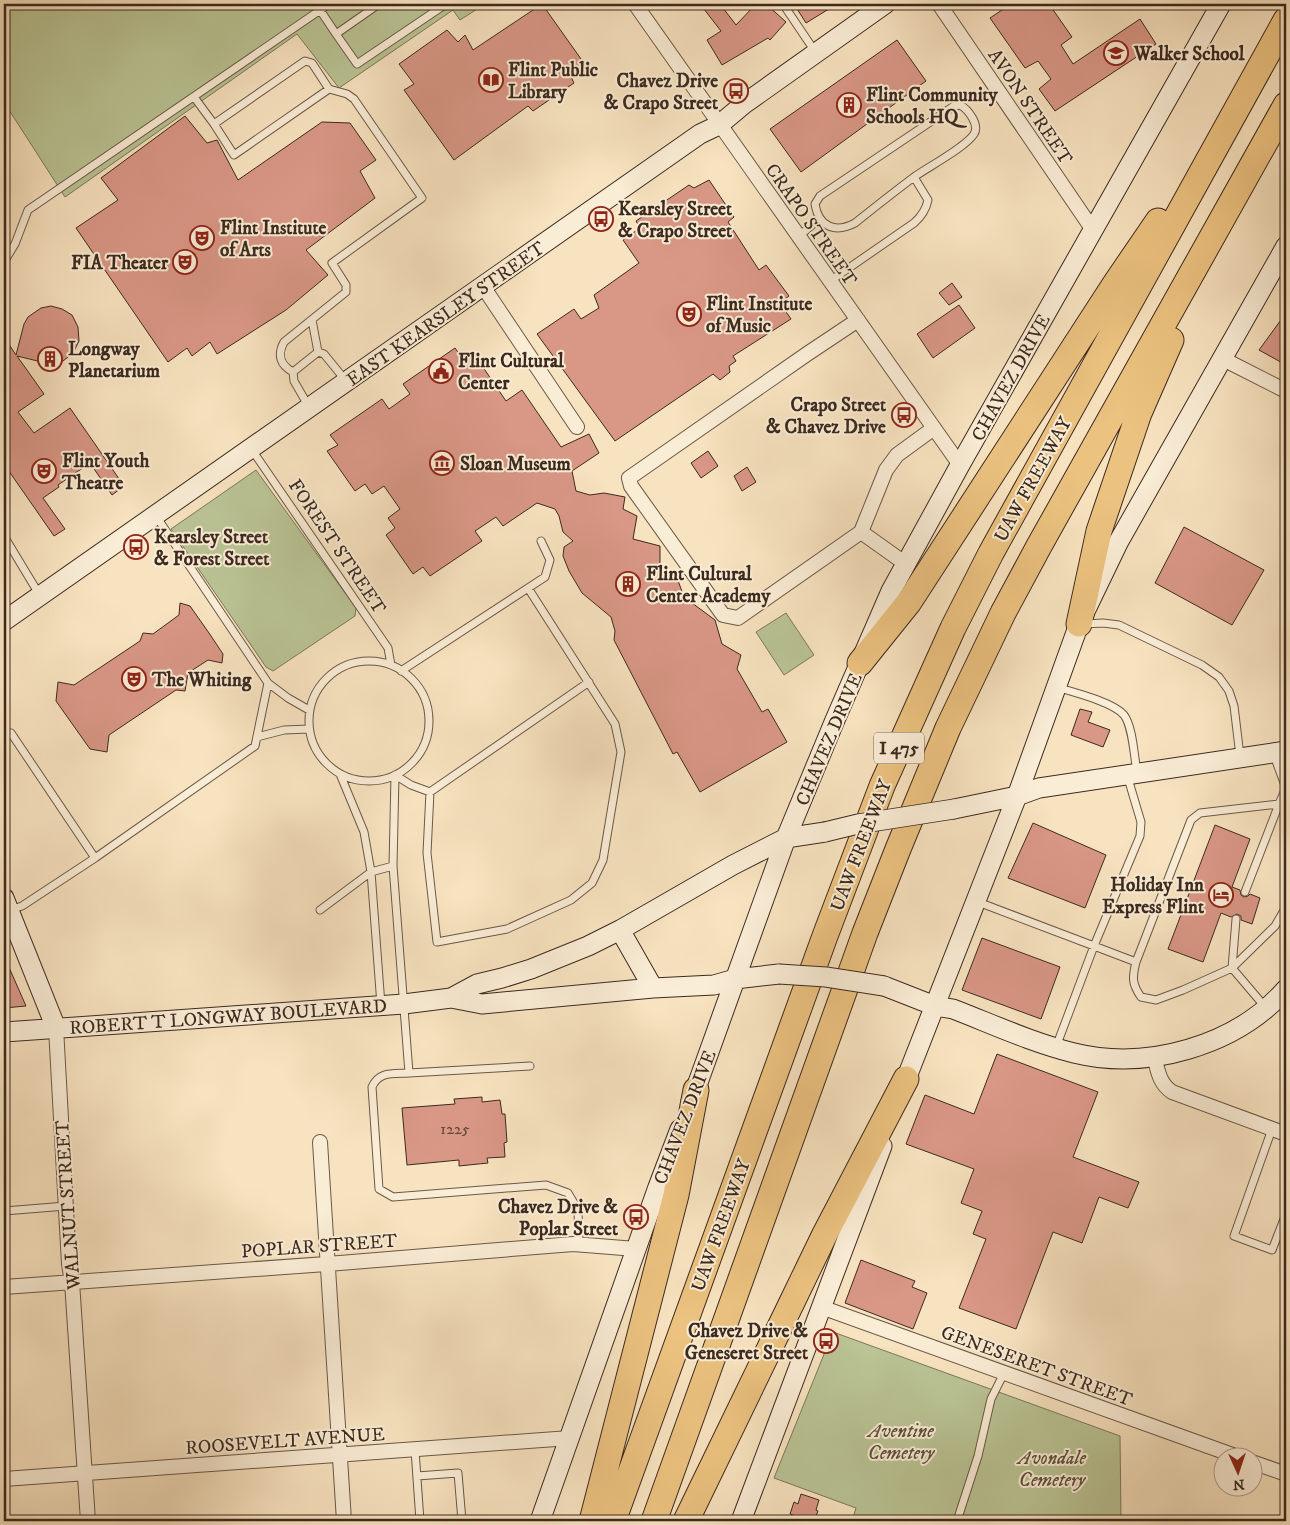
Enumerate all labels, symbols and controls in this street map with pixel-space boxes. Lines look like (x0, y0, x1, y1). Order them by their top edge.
school or university icon: Walker School (1103, 40, 1129, 66)
place label: Walker School (1133, 43, 1245, 66)
street label: AVON STREET (983, 45, 1077, 169)
place label: Flint Public Library (508, 59, 598, 104)
library icon: Flint Public Library (478, 67, 504, 93)
place label: Chavez Drive & Crapo Street (604, 70, 719, 115)
bus stop icon: Chavez Drive & Crapo Street (723, 78, 749, 104)
place label: Flint Community Schools HQ (866, 84, 999, 129)
building icon: Flint Community Schools HQ (836, 92, 862, 118)
street label: CRAPO STREET (760, 159, 862, 291)
place label: Kearsley Street & Crapo Street (618, 198, 733, 243)
bus stop icon: Kearsley Street & Crapo Street (588, 206, 614, 232)
place label: Flint Institute of Arts (220, 217, 327, 262)
theatre icon: Flint Institute of Arts (189, 225, 215, 251)
street label: EAST KEARSLEY STREET (342, 237, 550, 392)
theatre icon: FIA Theater (172, 249, 198, 275)
place label: FIA Theater (71, 252, 169, 275)
place label: Flint Institute of Music (706, 293, 813, 338)
theatre icon: Flint Institute of Music (676, 301, 702, 327)
street label: CHAVEZ DRIVE (967, 310, 1056, 445)
place label: Longway Planetarium (68, 338, 161, 383)
building icon: Longway Planetarium (37, 346, 63, 372)
place label: Flint Cultural Center (458, 350, 564, 395)
public building icon: Flint Cultural Center (428, 358, 454, 384)
place label: Crapo Street & Chavez Drive (766, 394, 887, 439)
bus stop icon: Crapo Street & Chavez Drive (891, 402, 917, 428)
street label: UAW FREEWAY (990, 412, 1078, 546)
place label: Flint Youth Theatre (61, 450, 151, 495)
museum icon: Sloan Museum (429, 450, 455, 476)
place label: Sloan Museum (460, 453, 572, 476)
theatre icon: Flint Youth Theatre (31, 458, 57, 484)
street label: FOREST STREET (283, 475, 391, 619)
place label: Kearsley Street & Forest Street (154, 526, 270, 571)
bus stop icon: Kearsley Street & Forest Street (123, 534, 149, 560)
place label: Flint Cultural Center Academy (646, 563, 771, 608)
building icon: Flint Cultural Center Academy (615, 571, 641, 597)
theatre icon: The Whiting (121, 666, 147, 692)
place label: The Whiting (151, 669, 252, 692)
street label: CHAVEZ DRIVE (791, 670, 868, 809)
road number: I 475 (874, 732, 924, 764)
street label: UAW FREEWAY (826, 776, 897, 915)
place label: Holiday Inn Express Flint (1102, 874, 1205, 919)
hotel icon: Holiday Inn Express Flint (1208, 882, 1234, 908)
street label: ROBERT T LONGWAY BOULEVARD (68, 995, 388, 1040)
street label: CHAVEZ DRIVE (649, 1047, 722, 1188)
street label: WALNUT STREET (51, 1119, 86, 1291)
house number: 1225 (440, 1119, 470, 1139)
street label: UAW FREEWAY (687, 1155, 756, 1295)
place label: Chavez Drive & Poplar Street (498, 1196, 619, 1241)
bus stop icon: Chavez Drive & Poplar Street (623, 1204, 649, 1230)
street label: POPLAR STREET (240, 1230, 399, 1263)
place label: Chavez Drive & Geneseret Street (685, 1320, 809, 1365)
street label: GENESERET STREET (938, 1321, 1136, 1412)
bus stop icon: Chavez Drive & Geneseret Street (813, 1328, 839, 1354)
park label: Aventine Cemetery (866, 1420, 936, 1465)
street label: ROOSEVELT AVENUE (185, 1423, 386, 1460)
park label: Avondale Cemetery (1016, 1447, 1087, 1492)
north arrow (1212, 1448, 1262, 1498)
text: N (1232, 1475, 1245, 1493)

